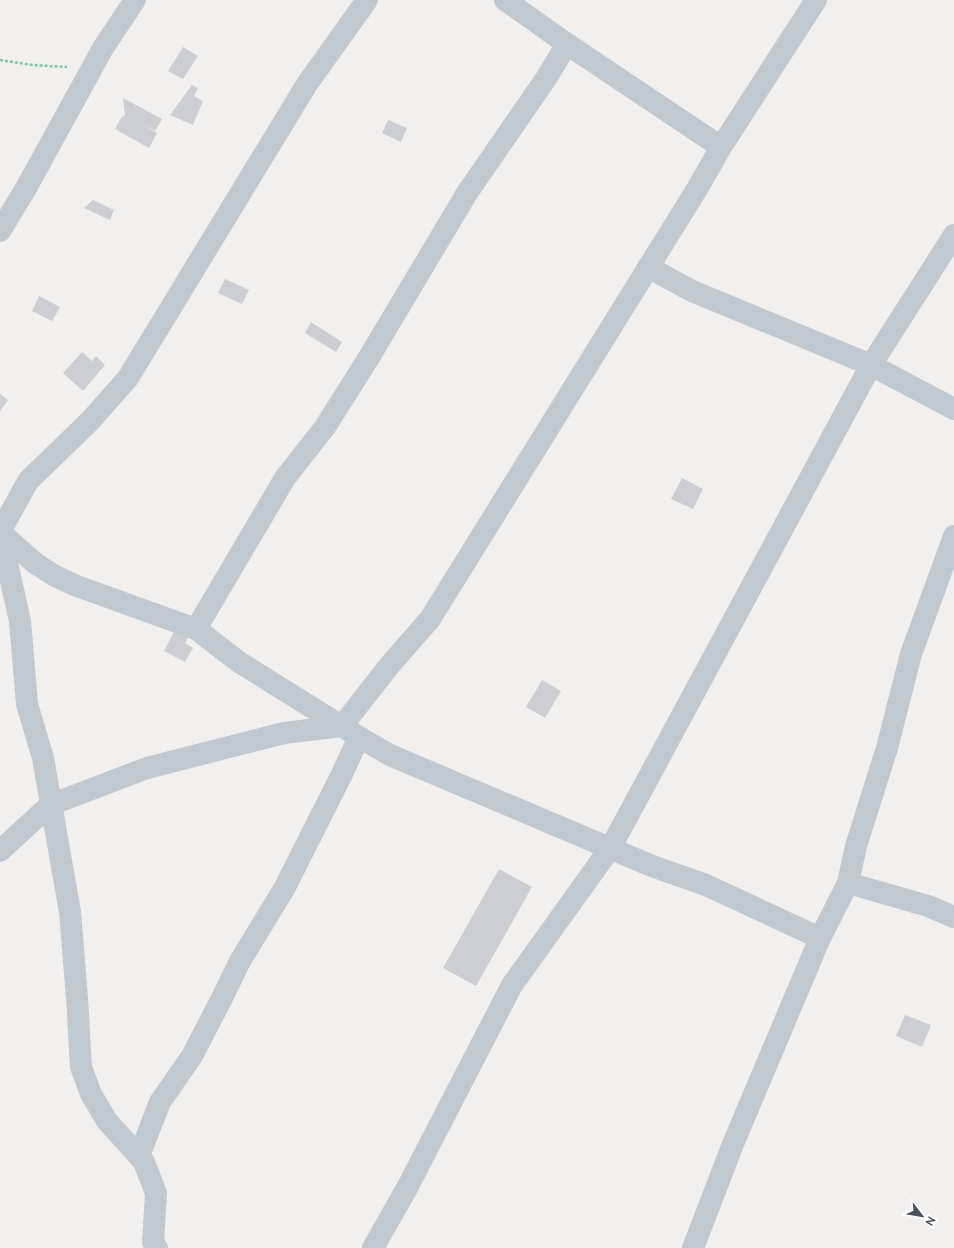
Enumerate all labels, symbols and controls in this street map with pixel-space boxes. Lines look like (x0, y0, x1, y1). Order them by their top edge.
north arrow (902, 1196, 942, 1236)
text: N (922, 1214, 938, 1228)

